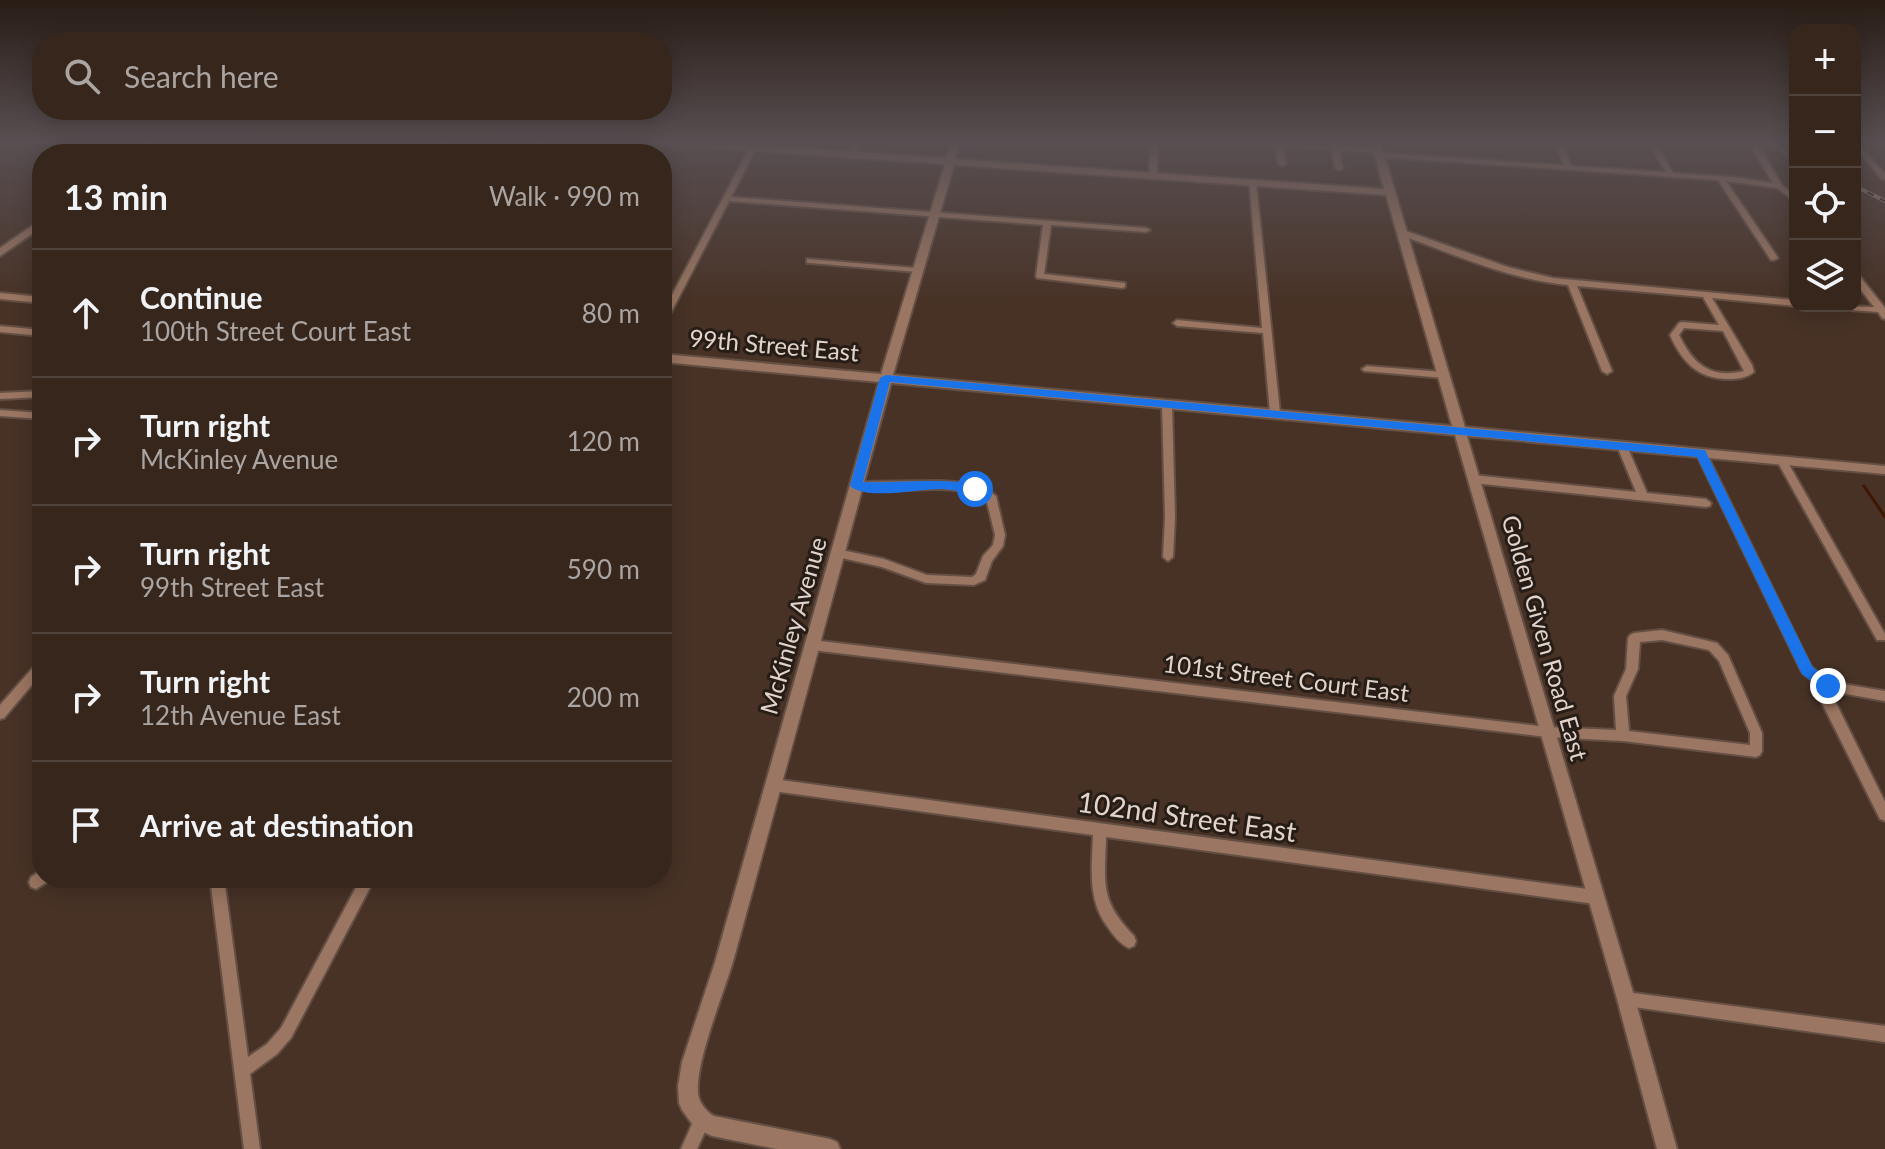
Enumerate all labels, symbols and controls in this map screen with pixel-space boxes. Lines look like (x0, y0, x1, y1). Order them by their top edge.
map controls (1789, 24, 1861, 312)
button: + (1789, 24, 1861, 96)
search box (32, 32, 672, 120)
icon: search (60, 54, 104, 98)
text: Search here (124, 58, 279, 94)
button: − (1789, 96, 1861, 168)
button: locate (1789, 168, 1861, 240)
text: 13 min (64, 176, 168, 217)
text: Walk · 990 m (489, 180, 640, 212)
button: layers (1789, 240, 1861, 312)
text: Continue (140, 279, 263, 315)
icon: ahead (64, 291, 108, 335)
text: 80 m (582, 297, 640, 329)
text: 100th Street Court East (140, 315, 411, 347)
street label: 99th Street East (688, 323, 860, 366)
text: Turn right (140, 407, 270, 443)
icon: right (64, 419, 108, 463)
text: 120 m (567, 425, 640, 457)
text: McKinley Avenue (140, 443, 338, 475)
route start (957, 471, 993, 507)
street label: Golden Given Road East (1497, 512, 1594, 764)
street label: McKinley Avenue (753, 534, 832, 717)
text: Turn right (140, 535, 270, 571)
icon: right (64, 547, 108, 591)
text: 590 m (567, 553, 640, 585)
text: 99th Street East (140, 571, 324, 603)
street label: 101st Street Court East (1162, 648, 1411, 707)
text: Turn right (140, 663, 270, 699)
route end (1810, 668, 1846, 704)
icon: right (64, 675, 108, 719)
text: 200 m (567, 681, 640, 713)
text: 12th Avenue East (140, 699, 341, 731)
street label: 102nd Street East (1076, 784, 1299, 848)
icon: arrive (64, 803, 108, 847)
text: Arrive at destination (140, 807, 414, 843)

